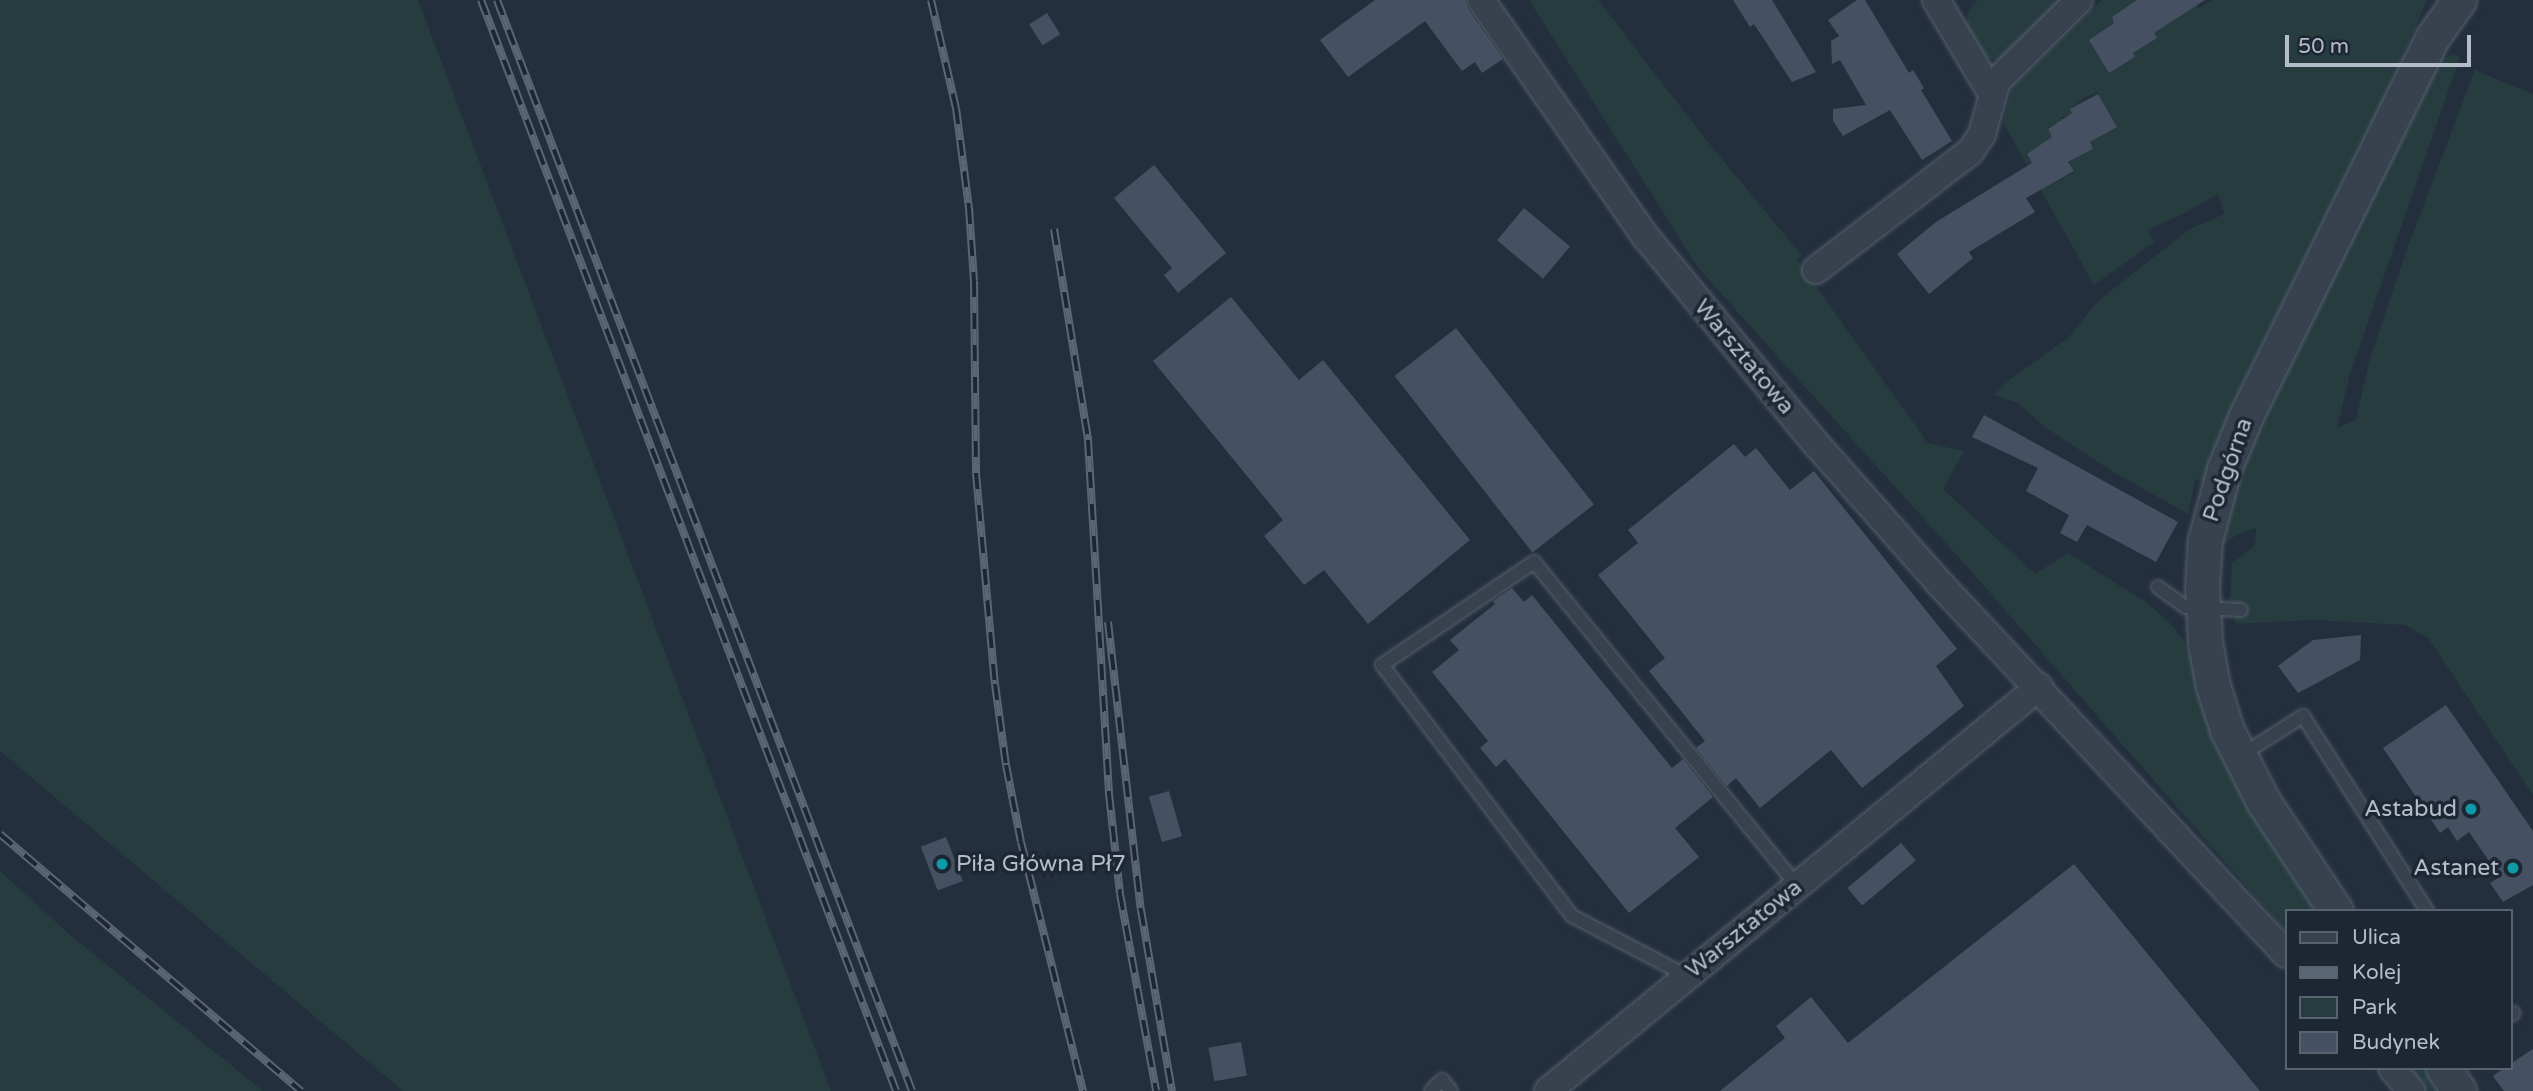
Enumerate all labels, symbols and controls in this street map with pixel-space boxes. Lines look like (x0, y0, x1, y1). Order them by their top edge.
scale bar (2288, 21, 2474, 65)
text: 50 m (2298, 34, 2349, 59)
street label: Warsztatowa (1688, 294, 1800, 420)
street label: Podgórna (2197, 415, 2259, 525)
place label: Astabud (2364, 795, 2457, 823)
marker: Astabud (2463, 801, 2479, 817)
place label: Piła Główna Pł7 (956, 850, 1126, 878)
place label: Astanet (2413, 854, 2499, 882)
marker: Piła Główna Pł7 (934, 856, 950, 872)
marker: Astanet (2505, 860, 2521, 876)
street label: Warsztatowa (1680, 874, 1808, 984)
legend (2284, 909, 2512, 1070)
text: Ulica (2352, 925, 2401, 950)
text: Kolej (2352, 960, 2401, 985)
text: Park (2352, 995, 2397, 1020)
text: Budynek (2352, 1030, 2440, 1055)

